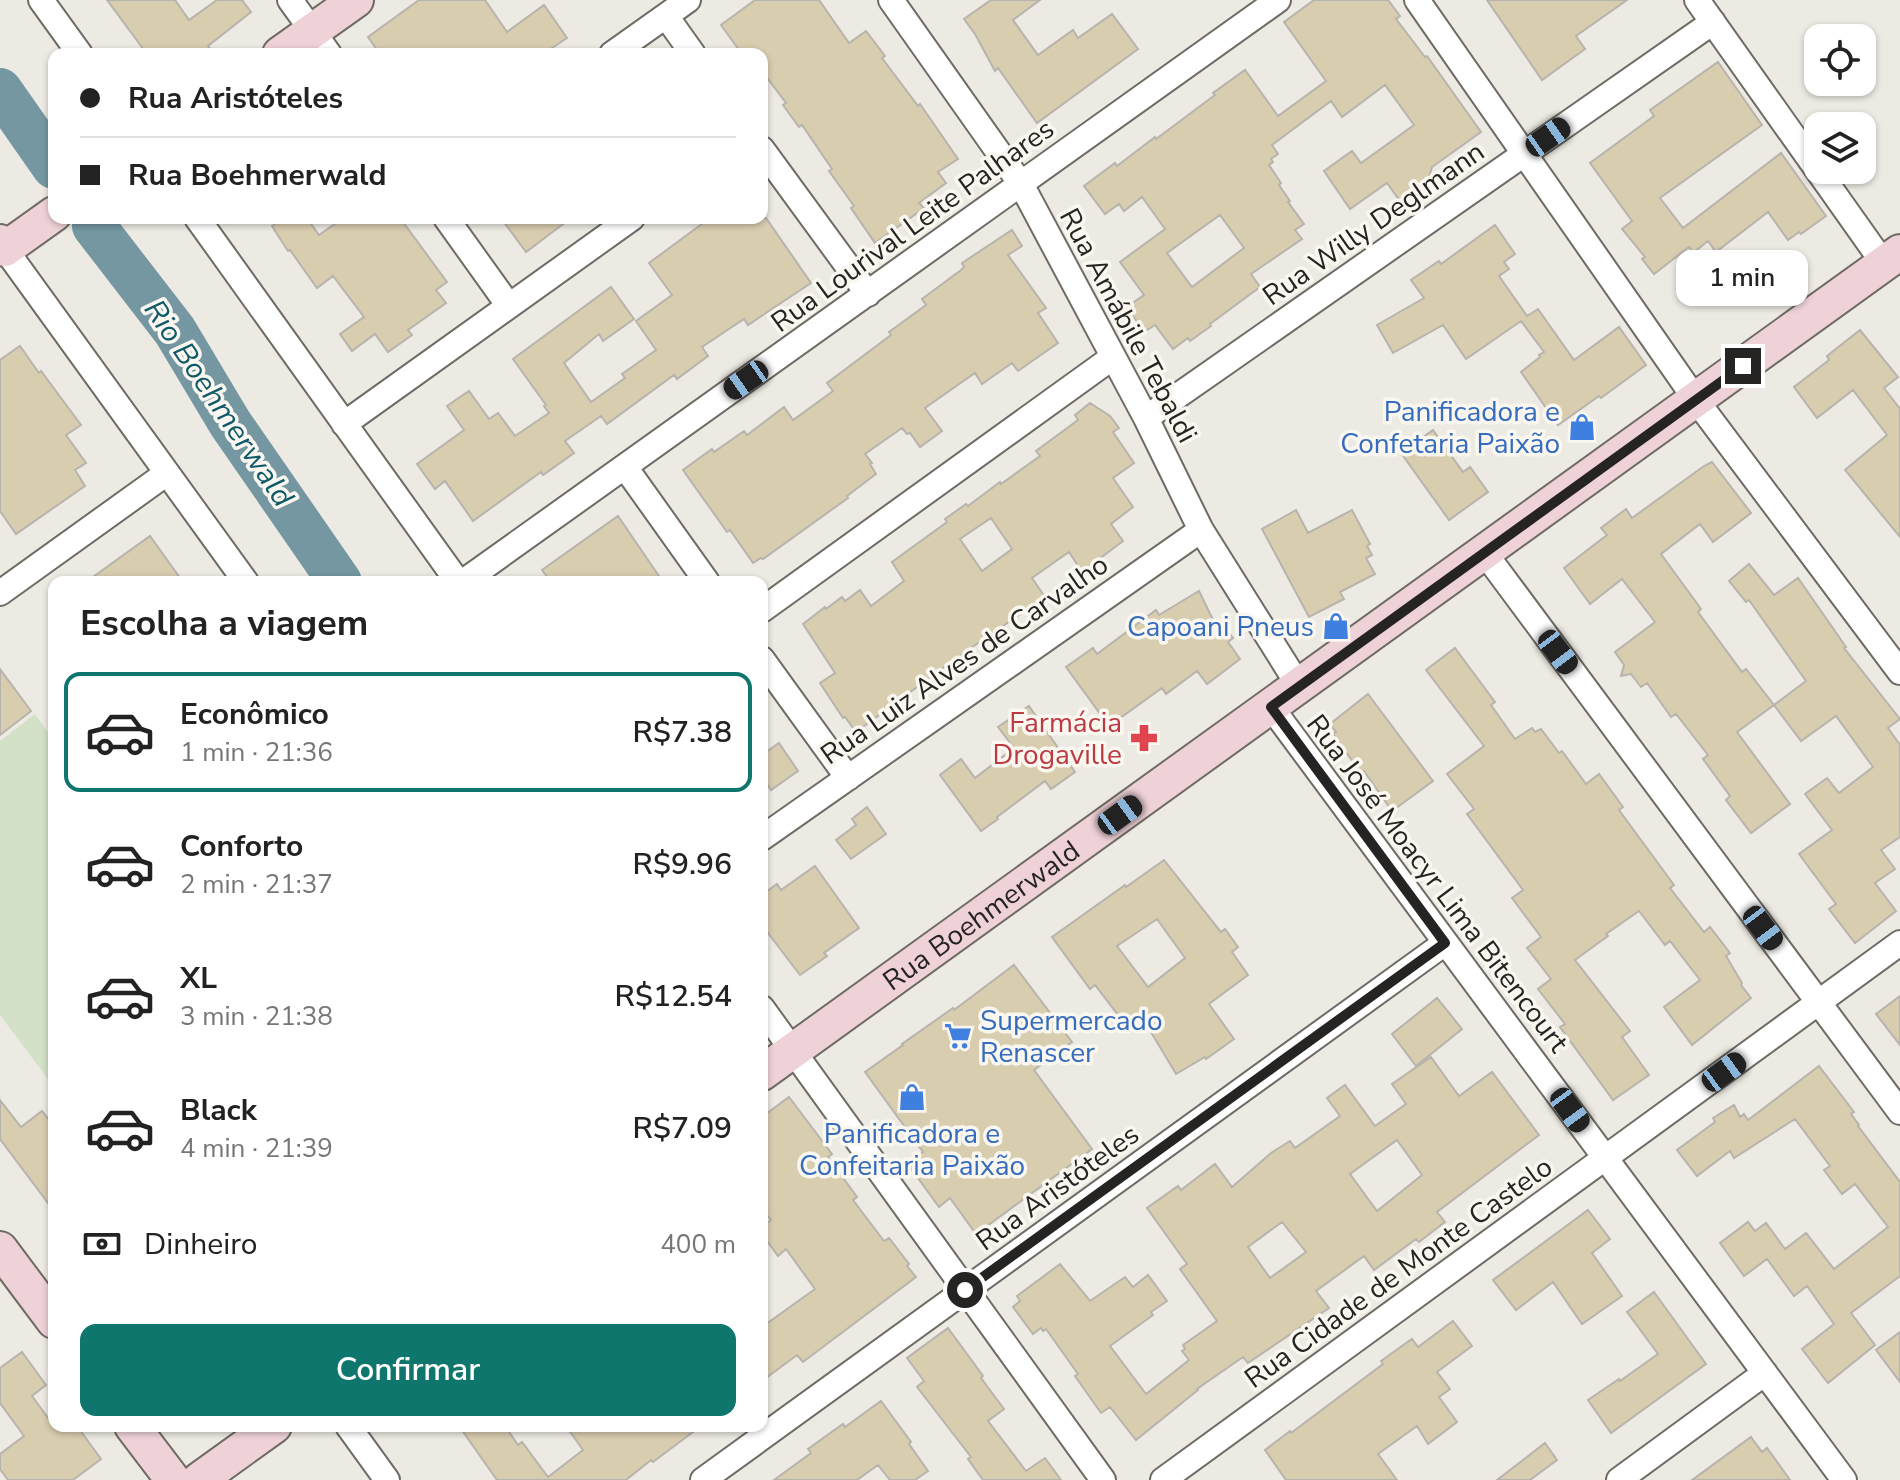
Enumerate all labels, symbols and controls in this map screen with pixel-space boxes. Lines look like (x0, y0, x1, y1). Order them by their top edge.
map controls (1804, 24, 1876, 184)
button: locate (1804, 24, 1876, 96)
text: Rua Aristóteles (128, 78, 343, 119)
street label: Rua Lourival Leite Palhares (763, 110, 1062, 341)
button: layers (1804, 112, 1876, 184)
car (1521, 113, 1575, 161)
street label: Rua Willy Deglmann (1255, 133, 1492, 315)
text: Rua Boehmerwald (128, 155, 387, 196)
street label: Rua Amábile Tebaldi (1050, 202, 1206, 449)
callout: 1 min (1677, 250, 1809, 306)
text: 1 min (1709, 260, 1775, 295)
water label: Rio Boehmerwald (134, 292, 303, 515)
route end (1725, 348, 1761, 384)
car (719, 356, 773, 404)
place label: Panificadora e Confetaria Paixão (1340, 393, 1560, 463)
shop icon: Panificadora e Confetaria Paixão (1567, 412, 1597, 442)
street label: Rua Luiz Alves de Carvalho (813, 546, 1116, 774)
text: Escolha a viagem (80, 599, 368, 648)
place label: Capoani Pneus (1127, 608, 1314, 646)
shop icon: Capoani Pneus (1321, 611, 1351, 641)
car (1534, 626, 1582, 678)
text: Econômico (180, 694, 329, 735)
icon: car (84, 696, 156, 768)
place label: Farmácia Drogaville (992, 704, 1122, 774)
street label: Rua José Moacyr Lima Bitencourt (1298, 707, 1577, 1060)
text: R$7.38 (633, 712, 732, 753)
pharmacy icon: Farmácia Drogaville (1129, 723, 1159, 753)
text: 1 min · 21:36 (180, 735, 333, 770)
car (1094, 791, 1146, 839)
text: Conforto (180, 826, 303, 867)
icon: car (84, 828, 156, 900)
street label: Rua Boehmerwald (875, 832, 1088, 1000)
text: R$9.96 (633, 844, 732, 885)
text: 2 min · 21:37 (180, 867, 333, 902)
car (1739, 902, 1787, 954)
text: XL (180, 958, 217, 999)
icon: car (84, 960, 156, 1032)
text: R$12.54 (615, 976, 732, 1017)
text: 3 min · 21:38 (180, 999, 333, 1034)
place label: Supermercado Renascer (980, 1002, 1162, 1072)
supermarket icon: Supermercado Renascer (943, 1021, 973, 1051)
car (1698, 1048, 1750, 1096)
shop icon: Panificadora e Confeitaria Paixão (897, 1082, 927, 1112)
car (1546, 1084, 1594, 1136)
text: Black (180, 1090, 257, 1131)
icon: car (84, 1092, 156, 1164)
text: R$7.09 (633, 1108, 732, 1149)
place label: Panificadora e Confeitaria Paixão (799, 1115, 1025, 1185)
street label: Rua Aristóteles (968, 1116, 1147, 1260)
text: 4 min · 21:39 (180, 1131, 333, 1166)
street label: Rua Cidade de Monte Castelo (1237, 1148, 1560, 1397)
icon: cash (80, 1222, 124, 1266)
text: Dinheiro (144, 1224, 257, 1265)
text: 400 m (660, 1227, 736, 1262)
route start (947, 1272, 983, 1308)
button: Confirmar (80, 1324, 736, 1416)

